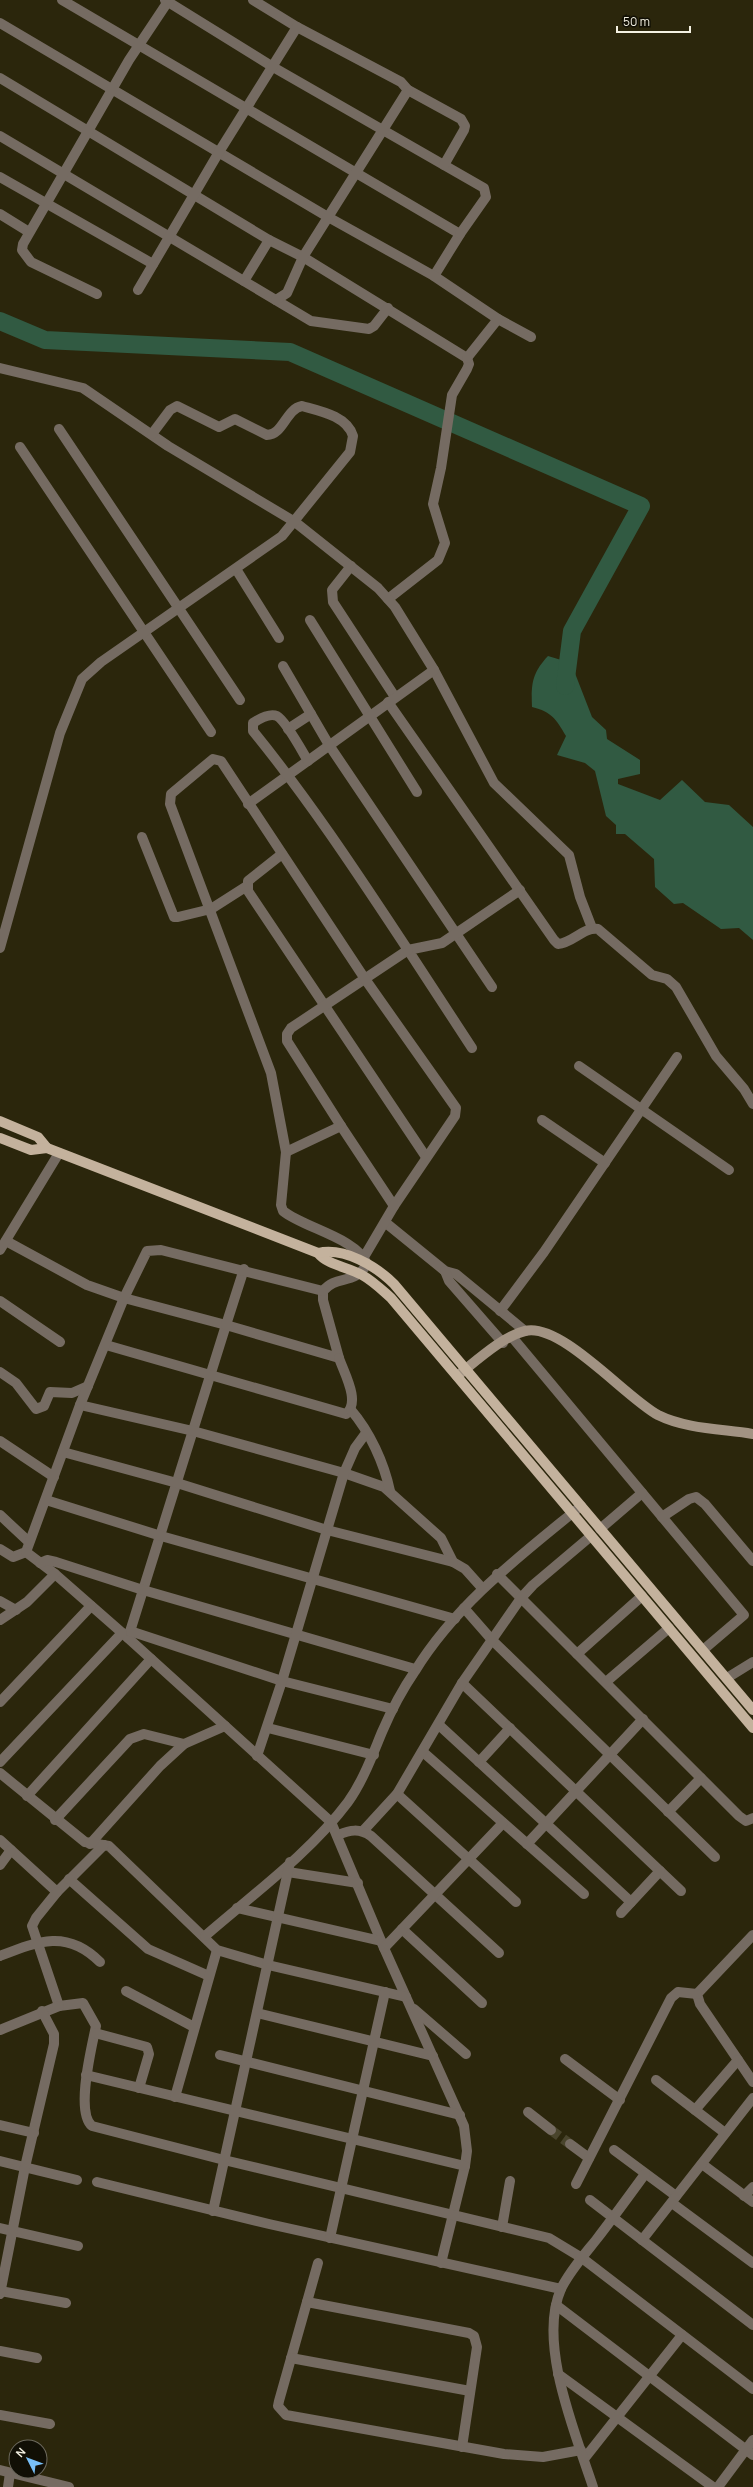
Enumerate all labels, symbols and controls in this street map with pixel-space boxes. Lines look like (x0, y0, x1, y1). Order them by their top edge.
scale bar (617, 8, 690, 34)
text: 50 m (623, 13, 650, 30)
north arrow (8, 2439, 48, 2479)
text: N (12, 2444, 28, 2460)

